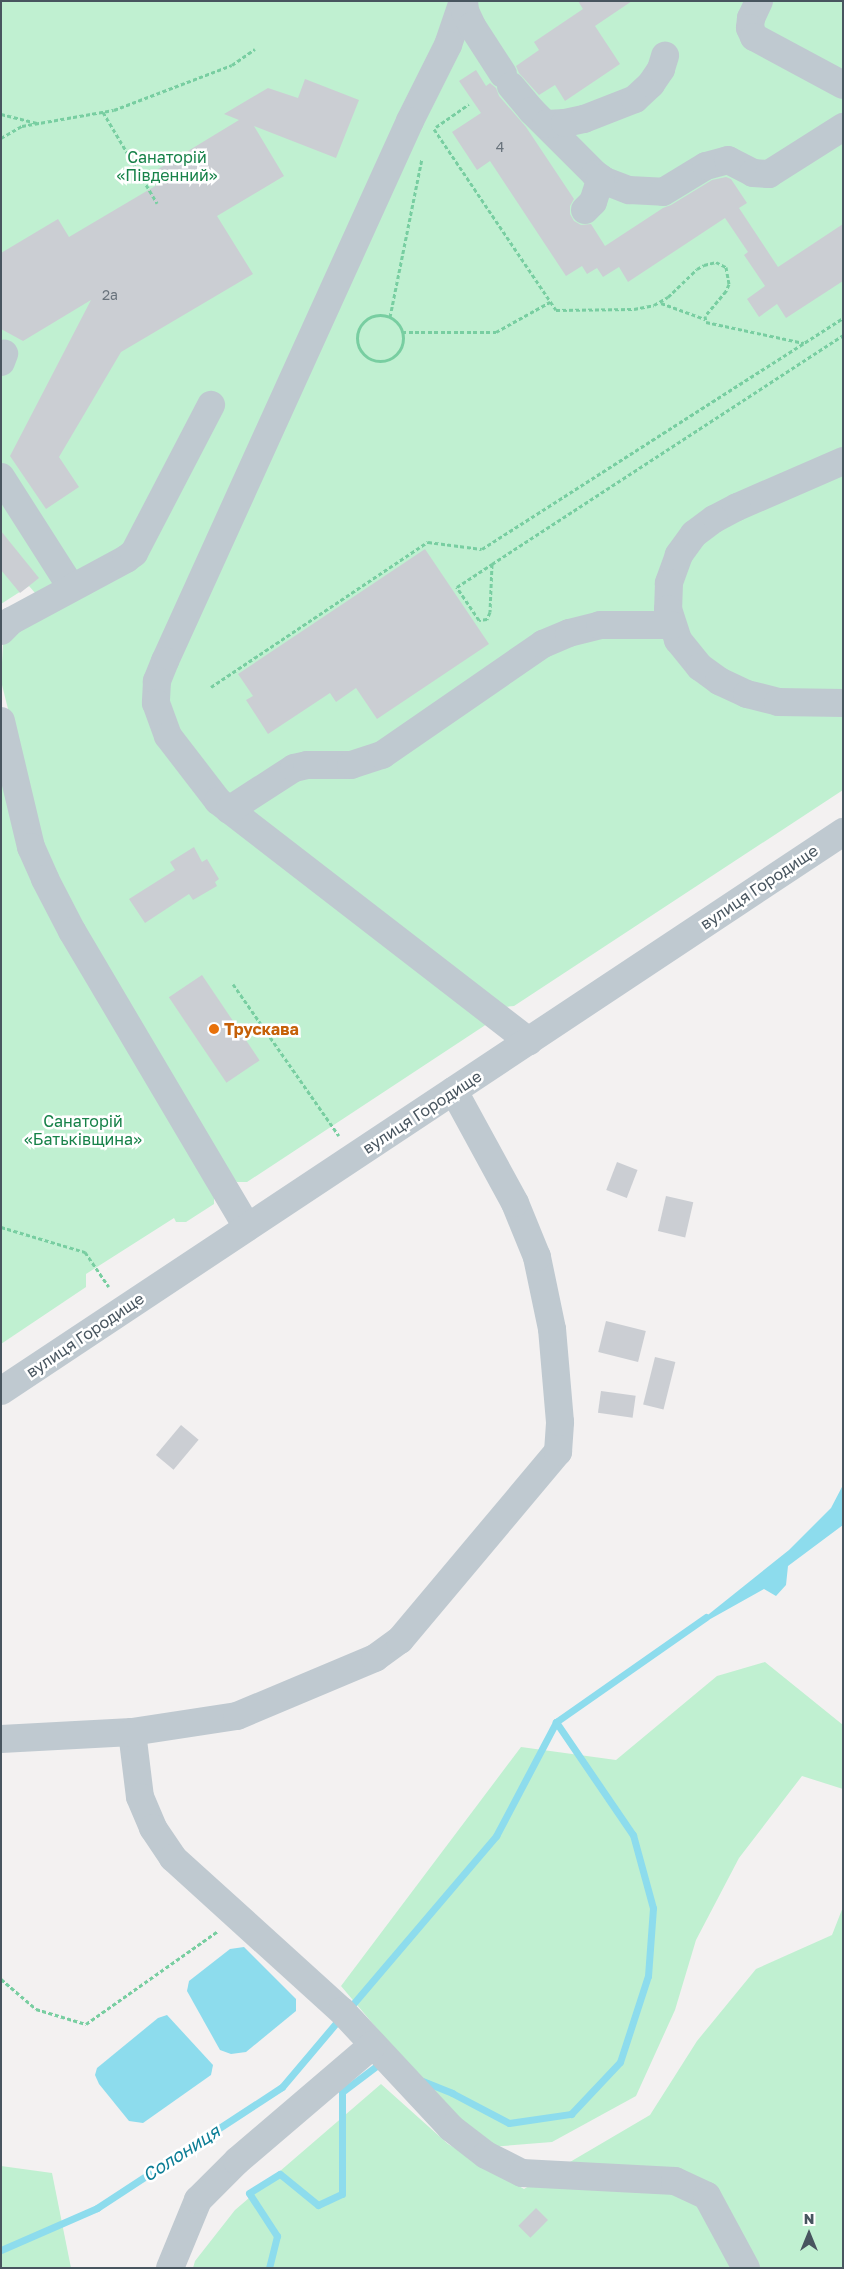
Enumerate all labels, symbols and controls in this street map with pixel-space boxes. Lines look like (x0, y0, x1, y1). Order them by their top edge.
house number: 4 (496, 139, 504, 155)
park label: Санаторій «Південний» (117, 147, 217, 185)
house number: 2а (102, 287, 118, 303)
street label: вулиця Городище (696, 840, 822, 934)
place label: Трускава (224, 1019, 299, 1039)
marker: Трускава (208, 1023, 220, 1035)
street label: вулиця Городище (359, 1066, 485, 1158)
park label: Санаторій «Батьківщина» (24, 1111, 142, 1149)
street label: вулиця Городище (22, 1288, 148, 1382)
water label: Солониця (138, 2120, 224, 2186)
north arrow (784, 2209, 834, 2259)
text: N (804, 2210, 814, 2227)

